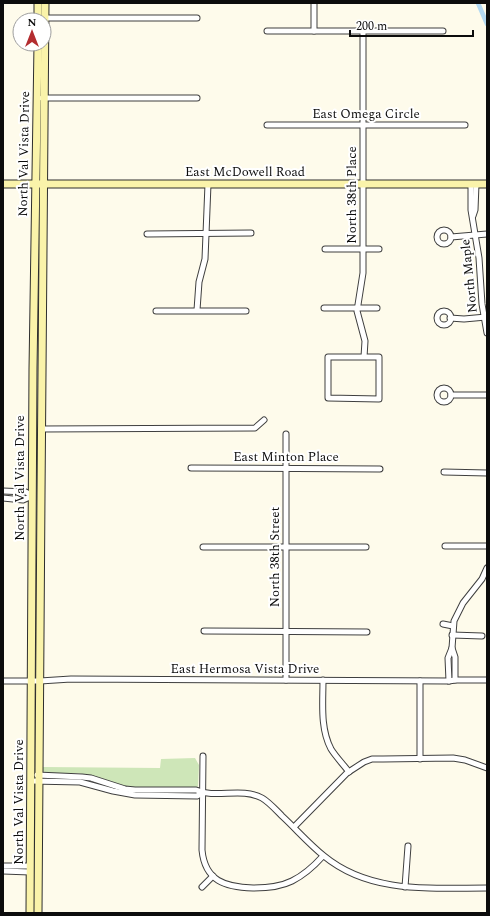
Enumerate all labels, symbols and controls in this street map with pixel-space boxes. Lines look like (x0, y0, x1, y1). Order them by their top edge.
north arrow (12, 12, 52, 52)
scale bar (350, 12, 473, 38)
text: N (28, 14, 37, 31)
text: 200 m (356, 17, 387, 36)
street label: North Val Vista Drive (13, 91, 35, 217)
street label: East Omega Circle (312, 104, 420, 124)
street label: North 38th Place (342, 146, 362, 244)
street label: East McDowell Road (185, 162, 305, 182)
street label: North Maple (455, 238, 483, 314)
street label: North Val Vista Drive (10, 415, 30, 541)
street label: East Minton Place (233, 447, 339, 467)
street label: North 38th Street (265, 506, 285, 607)
street label: East Hermosa Vista Drive (171, 659, 319, 679)
street label: North Val Vista Drive (9, 739, 29, 865)

